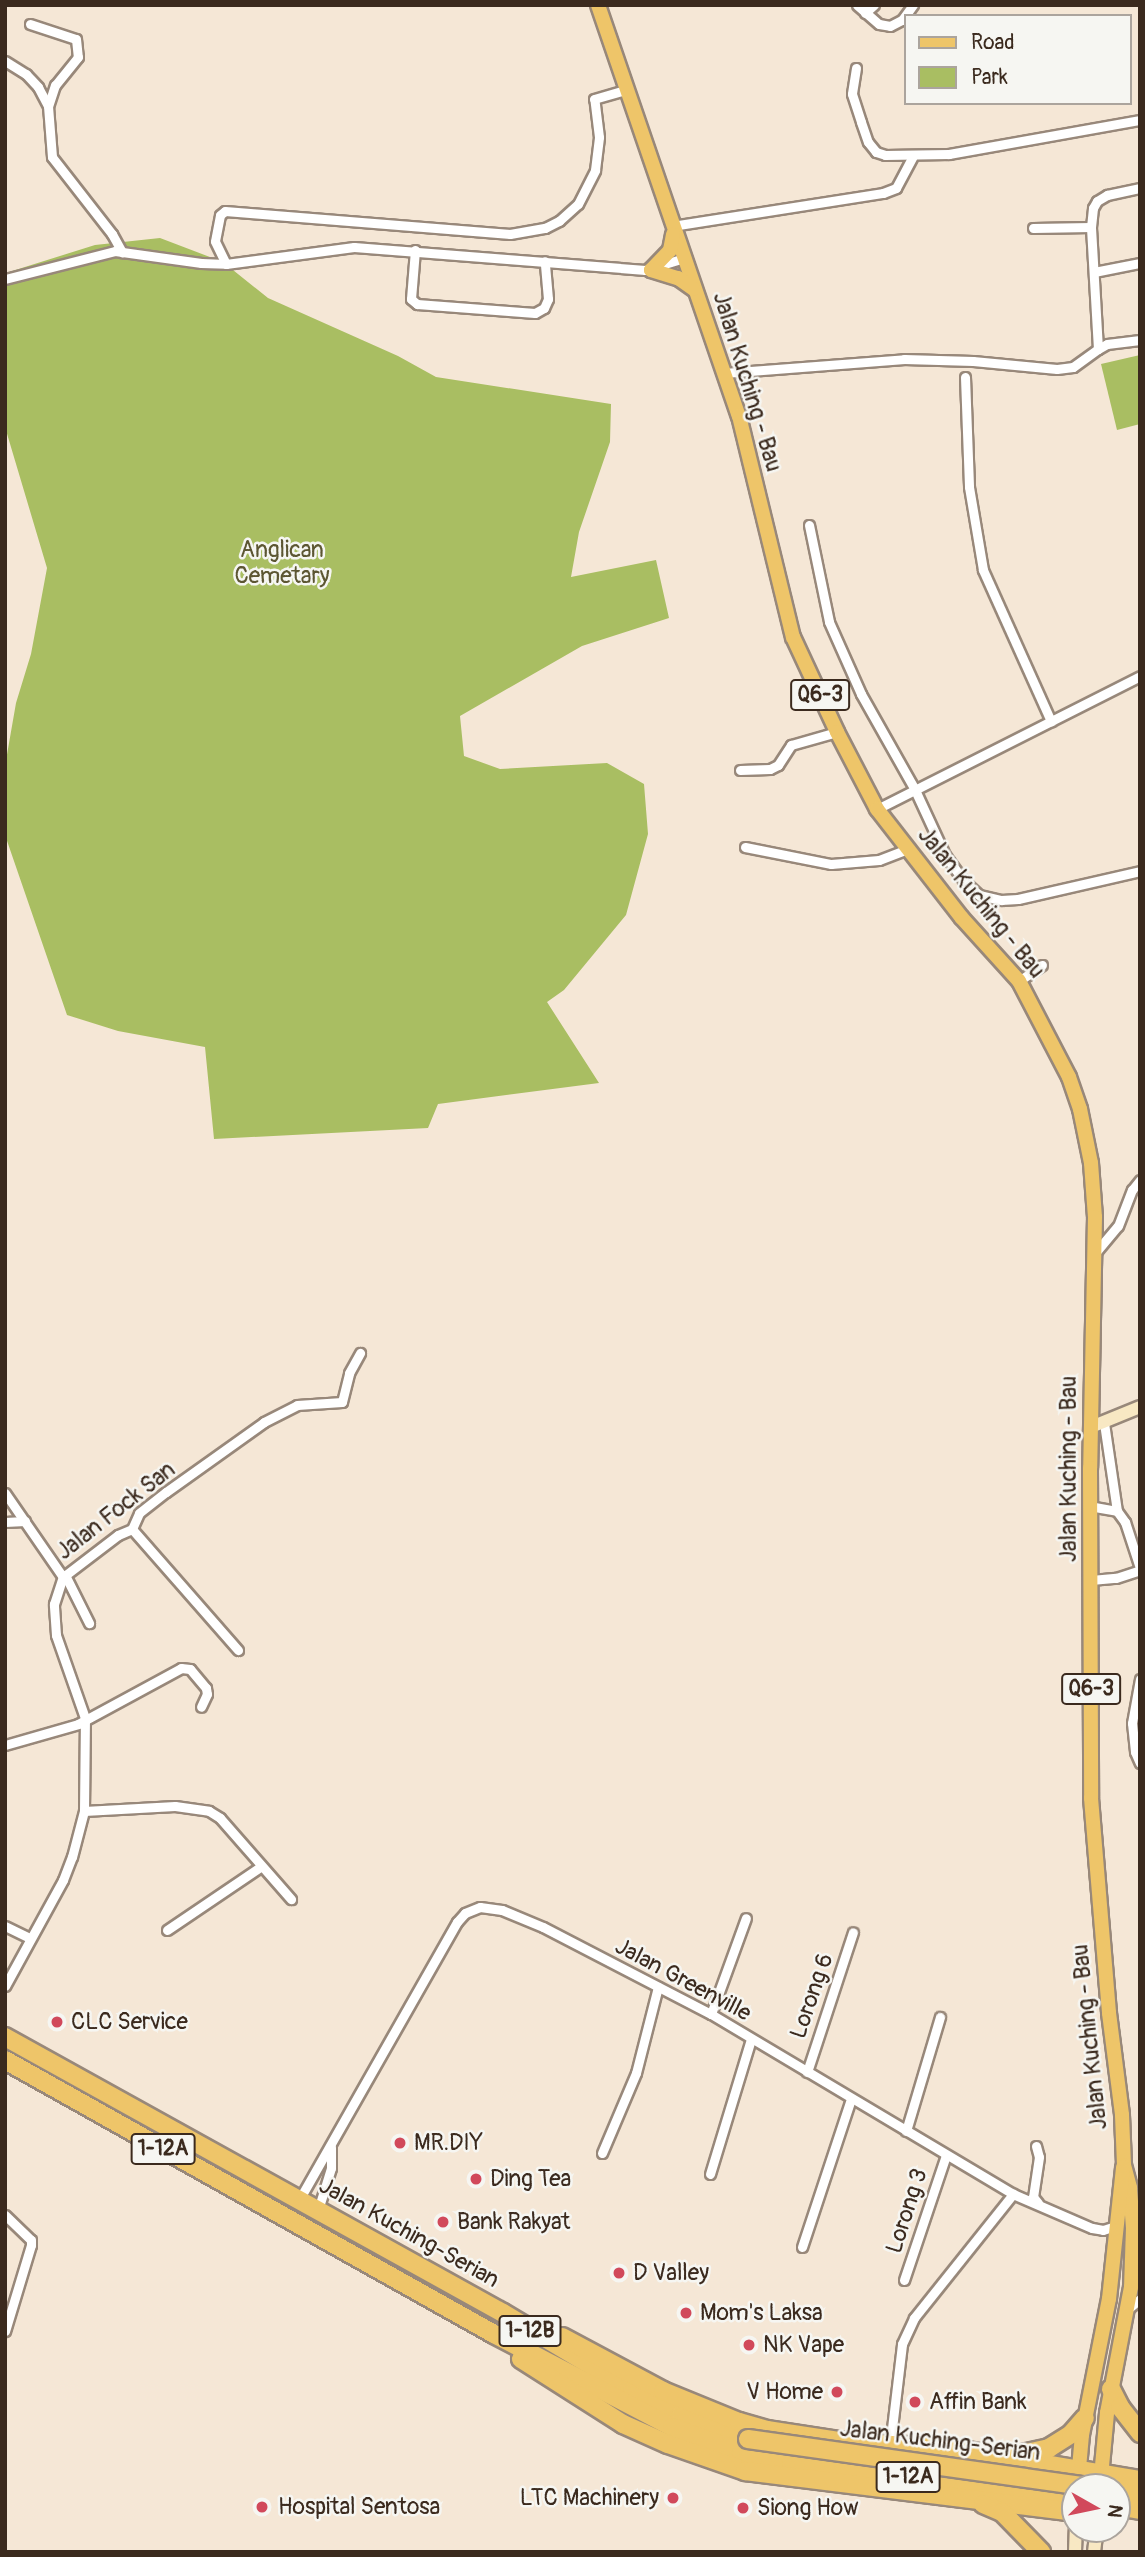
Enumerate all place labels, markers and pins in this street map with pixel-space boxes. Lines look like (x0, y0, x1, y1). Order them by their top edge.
place label: CLC Service (71, 2008, 188, 2036)
marker: CLC Service (49, 2014, 65, 2030)
place label: MR.DIY (414, 2129, 483, 2157)
marker: MR.DIY (392, 2135, 408, 2151)
place label: Ding Tea (490, 2165, 571, 2193)
marker: Ding Tea (468, 2171, 484, 2187)
place label: Bank Rakyat (457, 2208, 570, 2236)
marker: Bank Rakyat (435, 2214, 451, 2230)
place label: D Valley (633, 2259, 709, 2287)
marker: D Valley (611, 2265, 627, 2281)
place label: Mom's Laksa (700, 2299, 823, 2327)
marker: Mom's Laksa (678, 2305, 694, 2321)
place label: NK Vape (763, 2331, 844, 2359)
marker: NK Vape (741, 2337, 757, 2353)
place label: V Home (746, 2378, 823, 2406)
marker: V Home (829, 2384, 845, 2400)
place label: Affin Bank (929, 2388, 1027, 2416)
marker: Affin Bank (907, 2394, 923, 2410)
place label: LTC Machinery (520, 2484, 659, 2512)
marker: LTC Machinery (665, 2490, 681, 2506)
place label: Hospital Sentosa (278, 2493, 440, 2521)
place label: Siong How (757, 2494, 858, 2522)
marker: Hospital Sentosa (252, 2497, 272, 2517)
marker: Siong How (735, 2500, 751, 2516)

